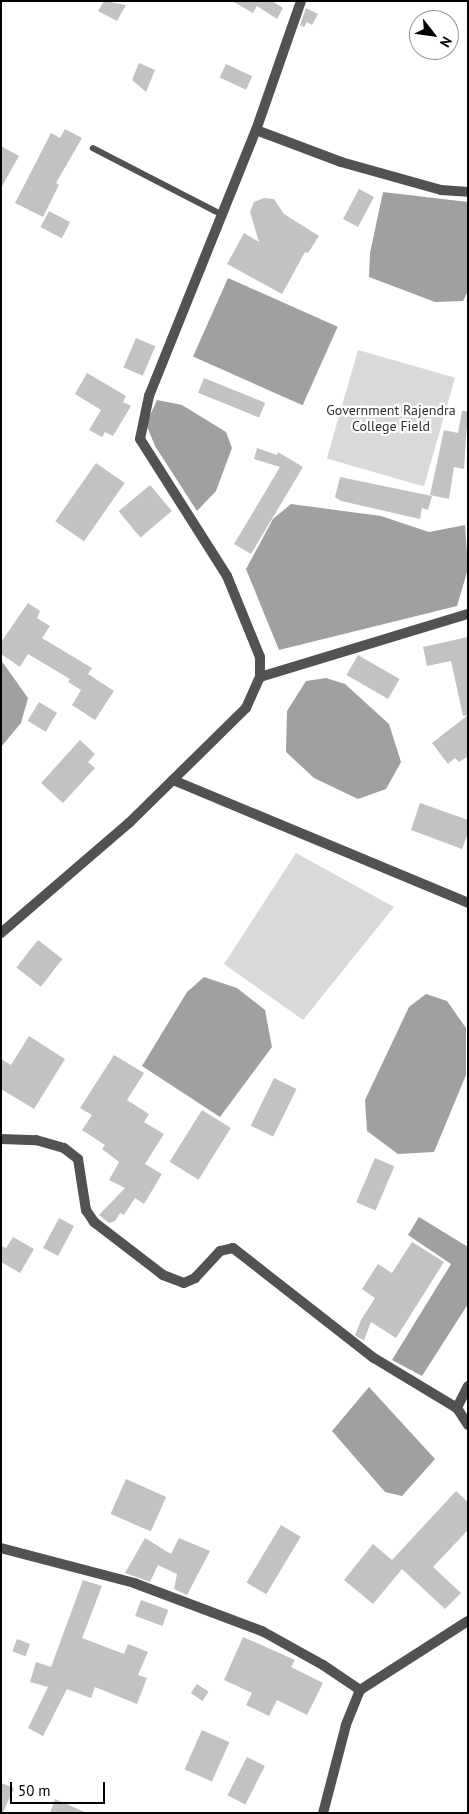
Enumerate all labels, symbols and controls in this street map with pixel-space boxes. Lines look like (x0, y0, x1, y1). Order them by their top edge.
north arrow (409, 10, 459, 60)
text: N (436, 34, 456, 50)
park label: Government Rajendra College Field (326, 402, 456, 434)
scale bar (12, 1772, 108, 1804)
text: 50 m (18, 1781, 51, 1800)

